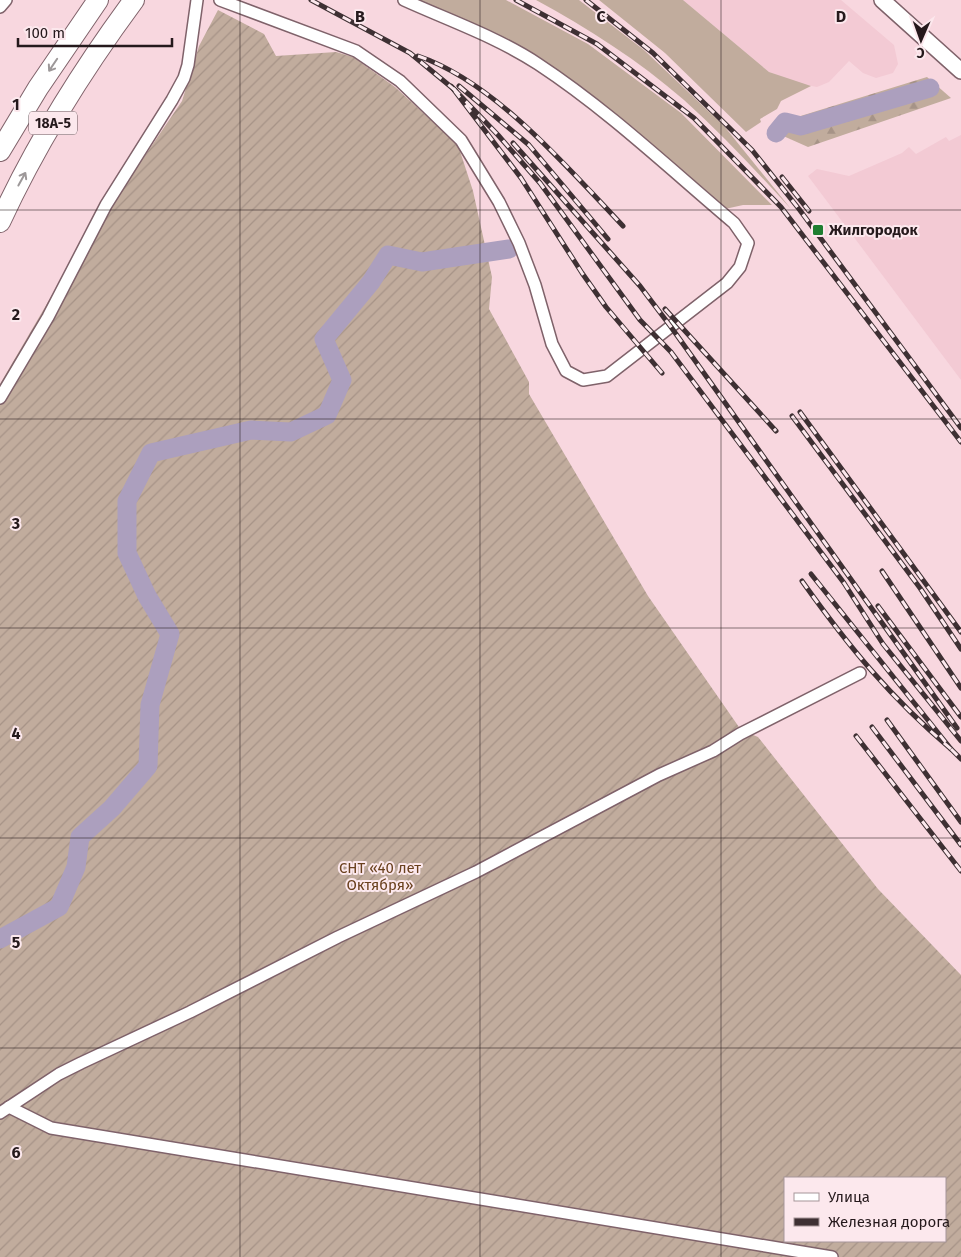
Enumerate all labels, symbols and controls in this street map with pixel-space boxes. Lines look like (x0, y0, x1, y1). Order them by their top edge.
text: B (355, 7, 365, 26)
text: C (596, 7, 606, 26)
text: D (836, 7, 846, 26)
scale bar (18, 15, 171, 47)
north arrow (896, 15, 946, 65)
text: 100 m (25, 24, 65, 42)
text: С (916, 44, 925, 61)
one-way arrow (48, 58, 58, 72)
text: 1 (12, 95, 20, 114)
road number: 18А-5 (29, 112, 77, 134)
one-way arrow (17, 172, 27, 186)
place label: Жилгородок (828, 221, 918, 239)
marker: Жилгородок (811, 223, 825, 237)
text: 2 (12, 305, 20, 324)
text: 3 (11, 514, 20, 533)
text: 4 (11, 724, 21, 743)
park label: СНТ «40 лет Октября» (339, 859, 421, 894)
text: 5 (12, 933, 21, 952)
text: 6 (11, 1143, 21, 1162)
legend (784, 1177, 946, 1242)
text: Улица (828, 1188, 870, 1206)
text: Железная дорога (828, 1213, 950, 1231)

